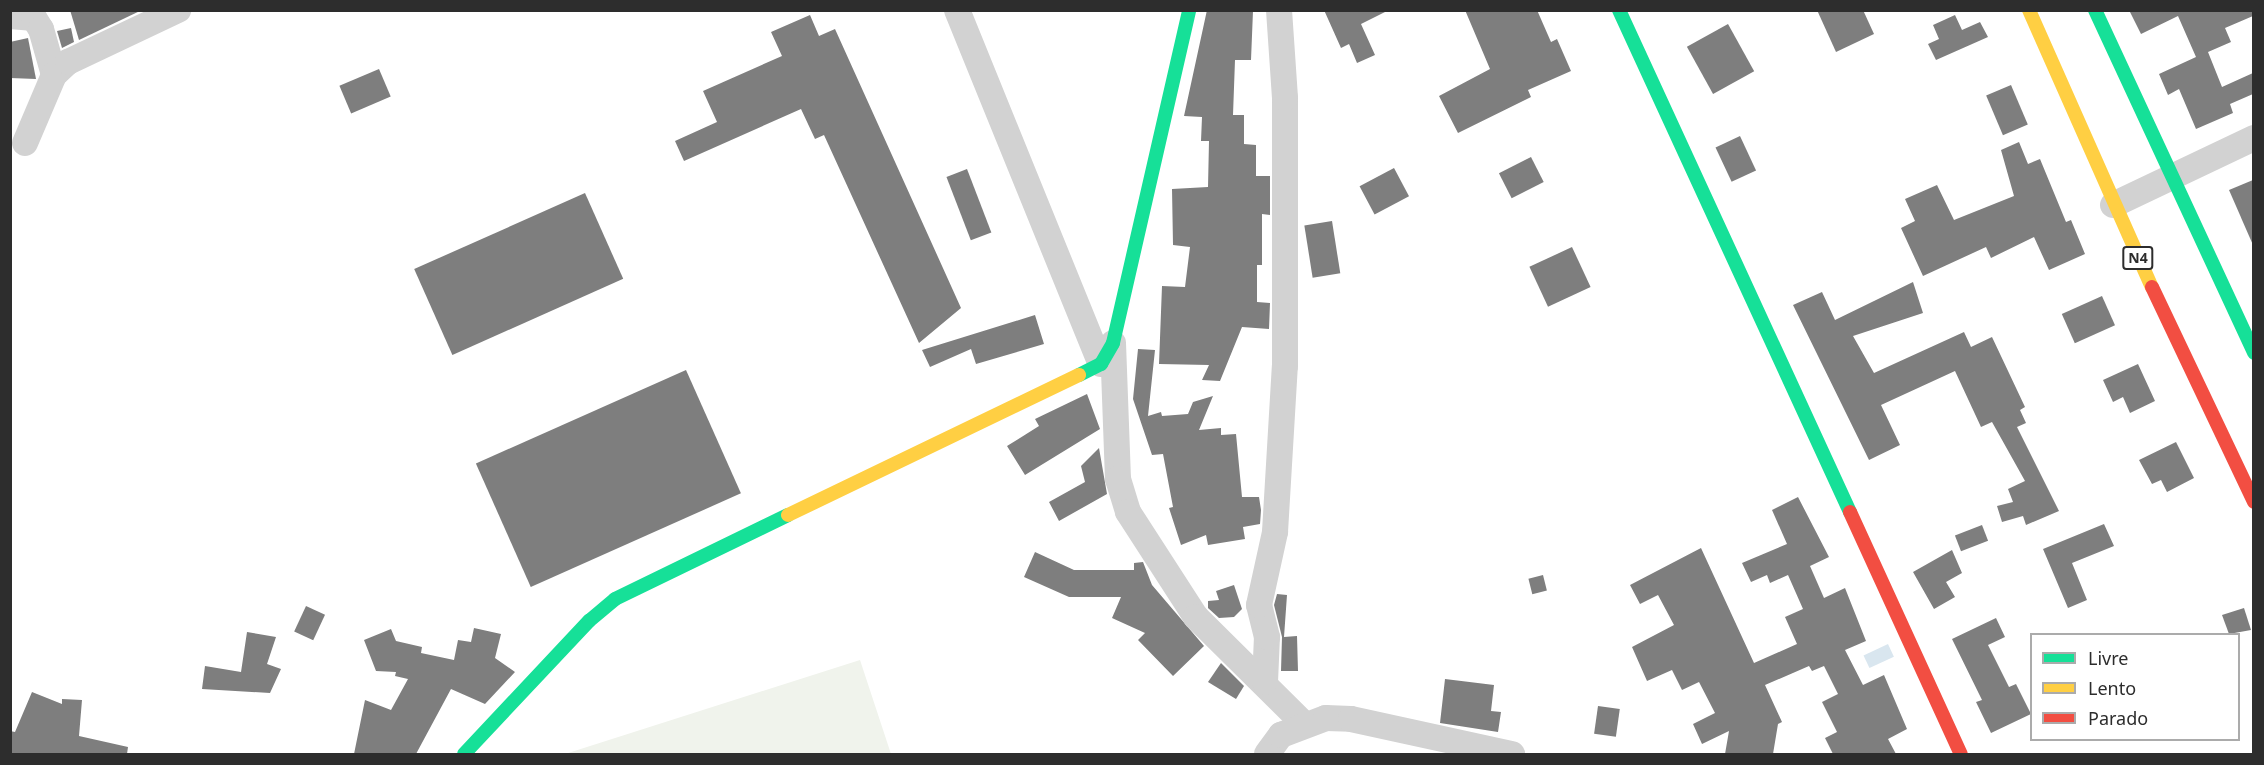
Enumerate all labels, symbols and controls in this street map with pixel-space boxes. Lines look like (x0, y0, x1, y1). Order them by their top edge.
road number: N4 (2122, 247, 2154, 269)
legend (2030, 633, 2240, 741)
text: Livre (2088, 646, 2128, 670)
text: Lento (2088, 676, 2136, 700)
text: Parado (2088, 706, 2148, 730)

